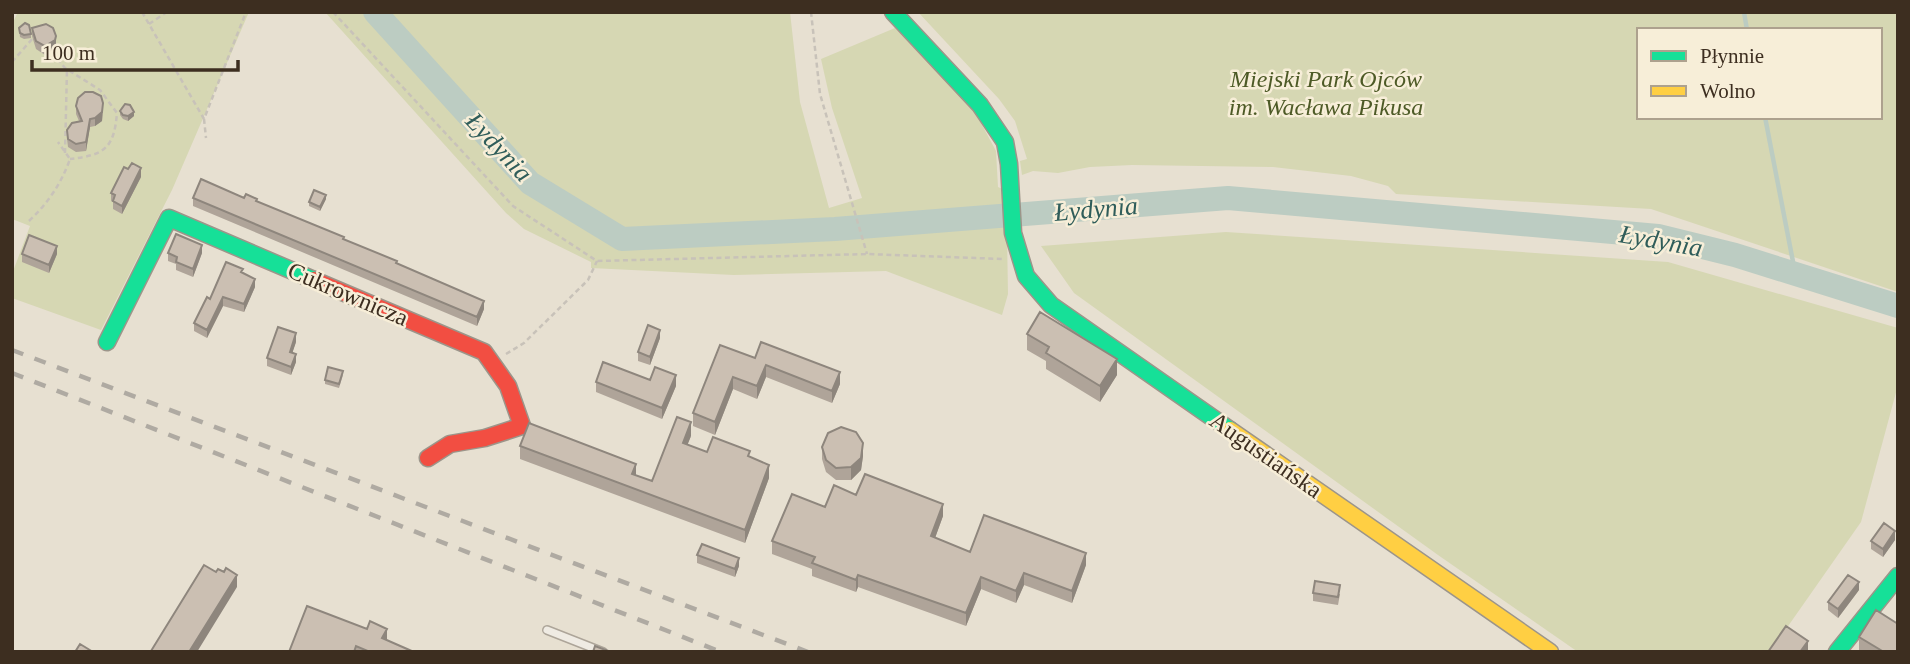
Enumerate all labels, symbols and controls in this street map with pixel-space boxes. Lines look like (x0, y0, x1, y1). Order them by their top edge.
scale bar (32, 28, 238, 72)
legend (1637, 28, 1882, 119)
text: 100 m (42, 41, 95, 65)
text: Płynnie (1700, 44, 1764, 68)
park label: Miejski Park Ojców im. Wacława Pikusa (1229, 66, 1423, 120)
text: Wolno (1700, 79, 1755, 103)
water label: Łydynia (459, 106, 538, 188)
water label: Łydynia (1052, 191, 1139, 227)
water label: Łydynia (1616, 219, 1705, 263)
street label: Cukrownicza (284, 257, 412, 331)
street label: Augustiańska (1205, 407, 1327, 503)

